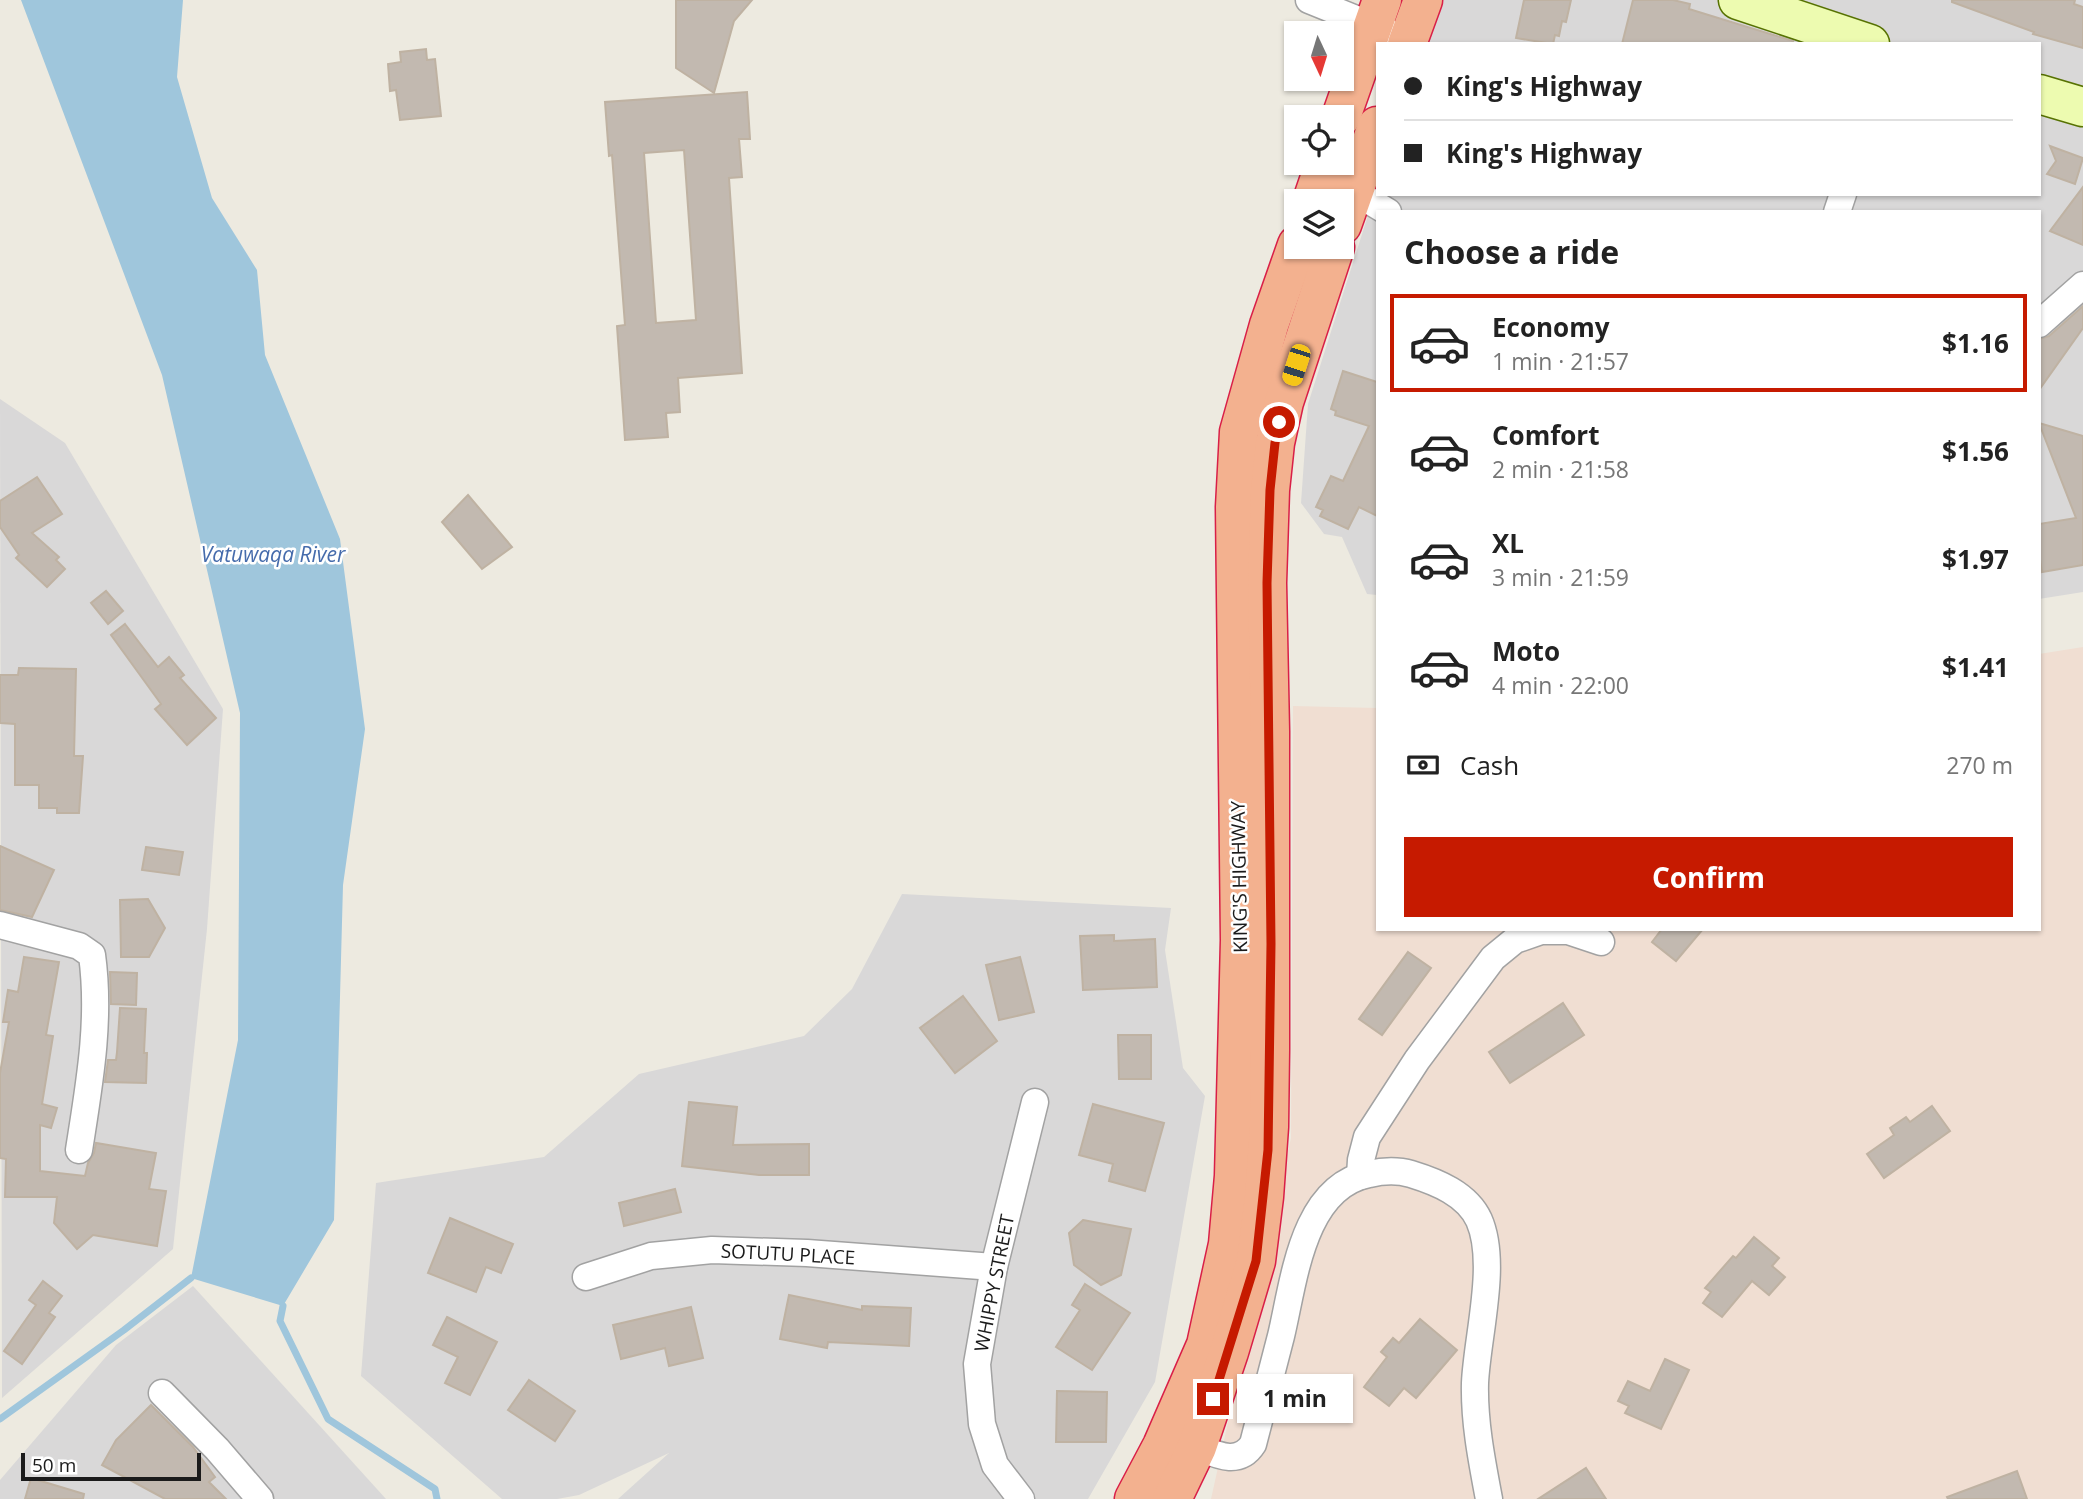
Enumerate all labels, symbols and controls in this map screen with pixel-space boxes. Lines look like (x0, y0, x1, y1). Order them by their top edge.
north arrow (1284, 21, 1354, 91)
map controls (1284, 21, 1354, 259)
text: King's Highway (1446, 68, 1642, 104)
button: locate (1284, 105, 1354, 175)
text: King's Highway (1446, 135, 1642, 171)
button: layers (1284, 189, 1354, 259)
text: Choose a ride (1404, 230, 1619, 273)
text: Economy (1492, 309, 1610, 345)
icon: car (1408, 312, 1471, 375)
text: $1.16 (1942, 325, 2009, 361)
car (1280, 342, 1313, 388)
text: 1 min · 21:57 (1492, 345, 1629, 377)
route start (1263, 406, 1295, 438)
text: Comfort (1492, 417, 1599, 453)
icon: car (1408, 420, 1471, 483)
text: $1.56 (1942, 433, 2009, 469)
text: 2 min · 21:58 (1492, 453, 1629, 485)
text: XL (1492, 525, 1524, 561)
icon: car (1408, 528, 1471, 591)
water label: Vatuwaqa River (201, 540, 346, 568)
text: $1.97 (1942, 541, 2009, 577)
text: 3 min · 21:59 (1492, 561, 1629, 593)
text: Moto (1492, 633, 1560, 669)
icon: car (1408, 636, 1471, 699)
text: $1.41 (1942, 649, 2009, 685)
text: 4 min · 22:00 (1492, 669, 1629, 701)
icon: cash (1404, 746, 1442, 784)
text: Cash (1460, 747, 1519, 783)
text: 270 m (1946, 749, 2013, 781)
street label: KING'S HIGHWAY (1225, 800, 1253, 953)
button: Confirm (1404, 837, 2013, 917)
street label: WHIPPY STREET (968, 1212, 1020, 1354)
street label: SOTUTU PLACE (720, 1237, 856, 1271)
callout: 1 min (1238, 1374, 1353, 1424)
text: 1 min (1263, 1382, 1327, 1414)
route end (1197, 1383, 1229, 1415)
scale bar (21, 1450, 201, 1482)
text: 50 m (32, 1452, 76, 1478)

